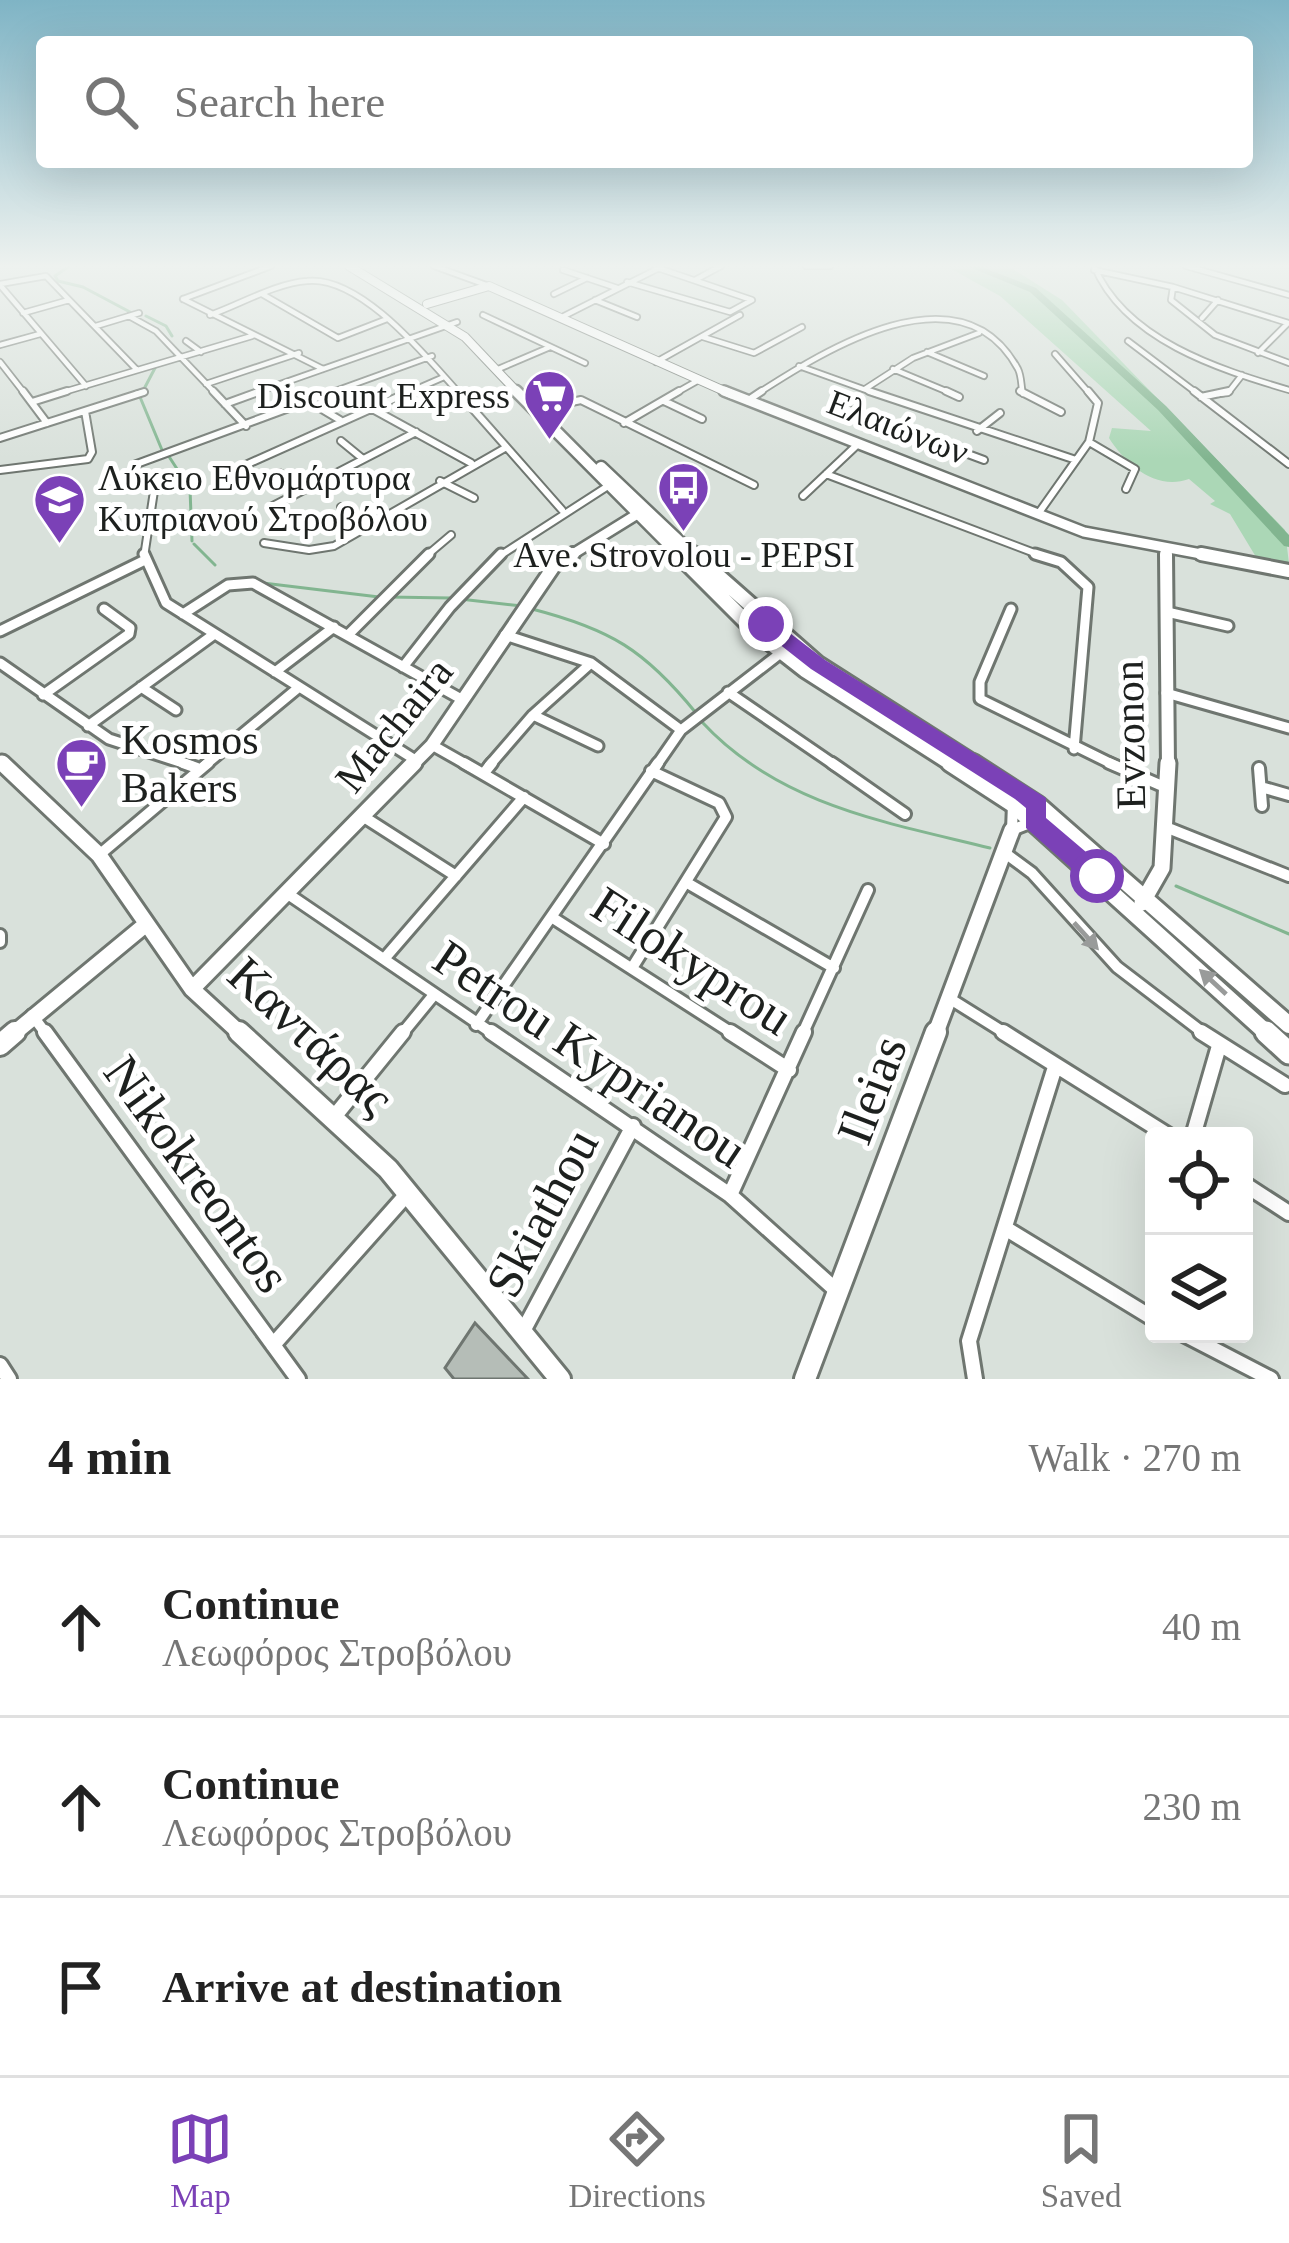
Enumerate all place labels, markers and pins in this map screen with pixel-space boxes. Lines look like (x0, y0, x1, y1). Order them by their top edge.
supermarket icon: Discount Express (521, 368, 577, 442)
place label: Discount Express (257, 376, 510, 416)
place label: Λύκειο Εθνομάρτυρα Κυπριανού Στροβόλου (98, 458, 428, 539)
bus stop icon: Ave. Strovolou - PEPSI (656, 459, 712, 533)
school or university icon: Λύκειο Εθνομάρτυρα Κυπριανού Στροβόλου (31, 471, 87, 545)
place label: Ave. Strovolou - PEPSI (513, 535, 855, 575)
place label: Kosmos Bakers (121, 717, 259, 811)
cafe icon: Kosmos Bakers (54, 736, 110, 810)

